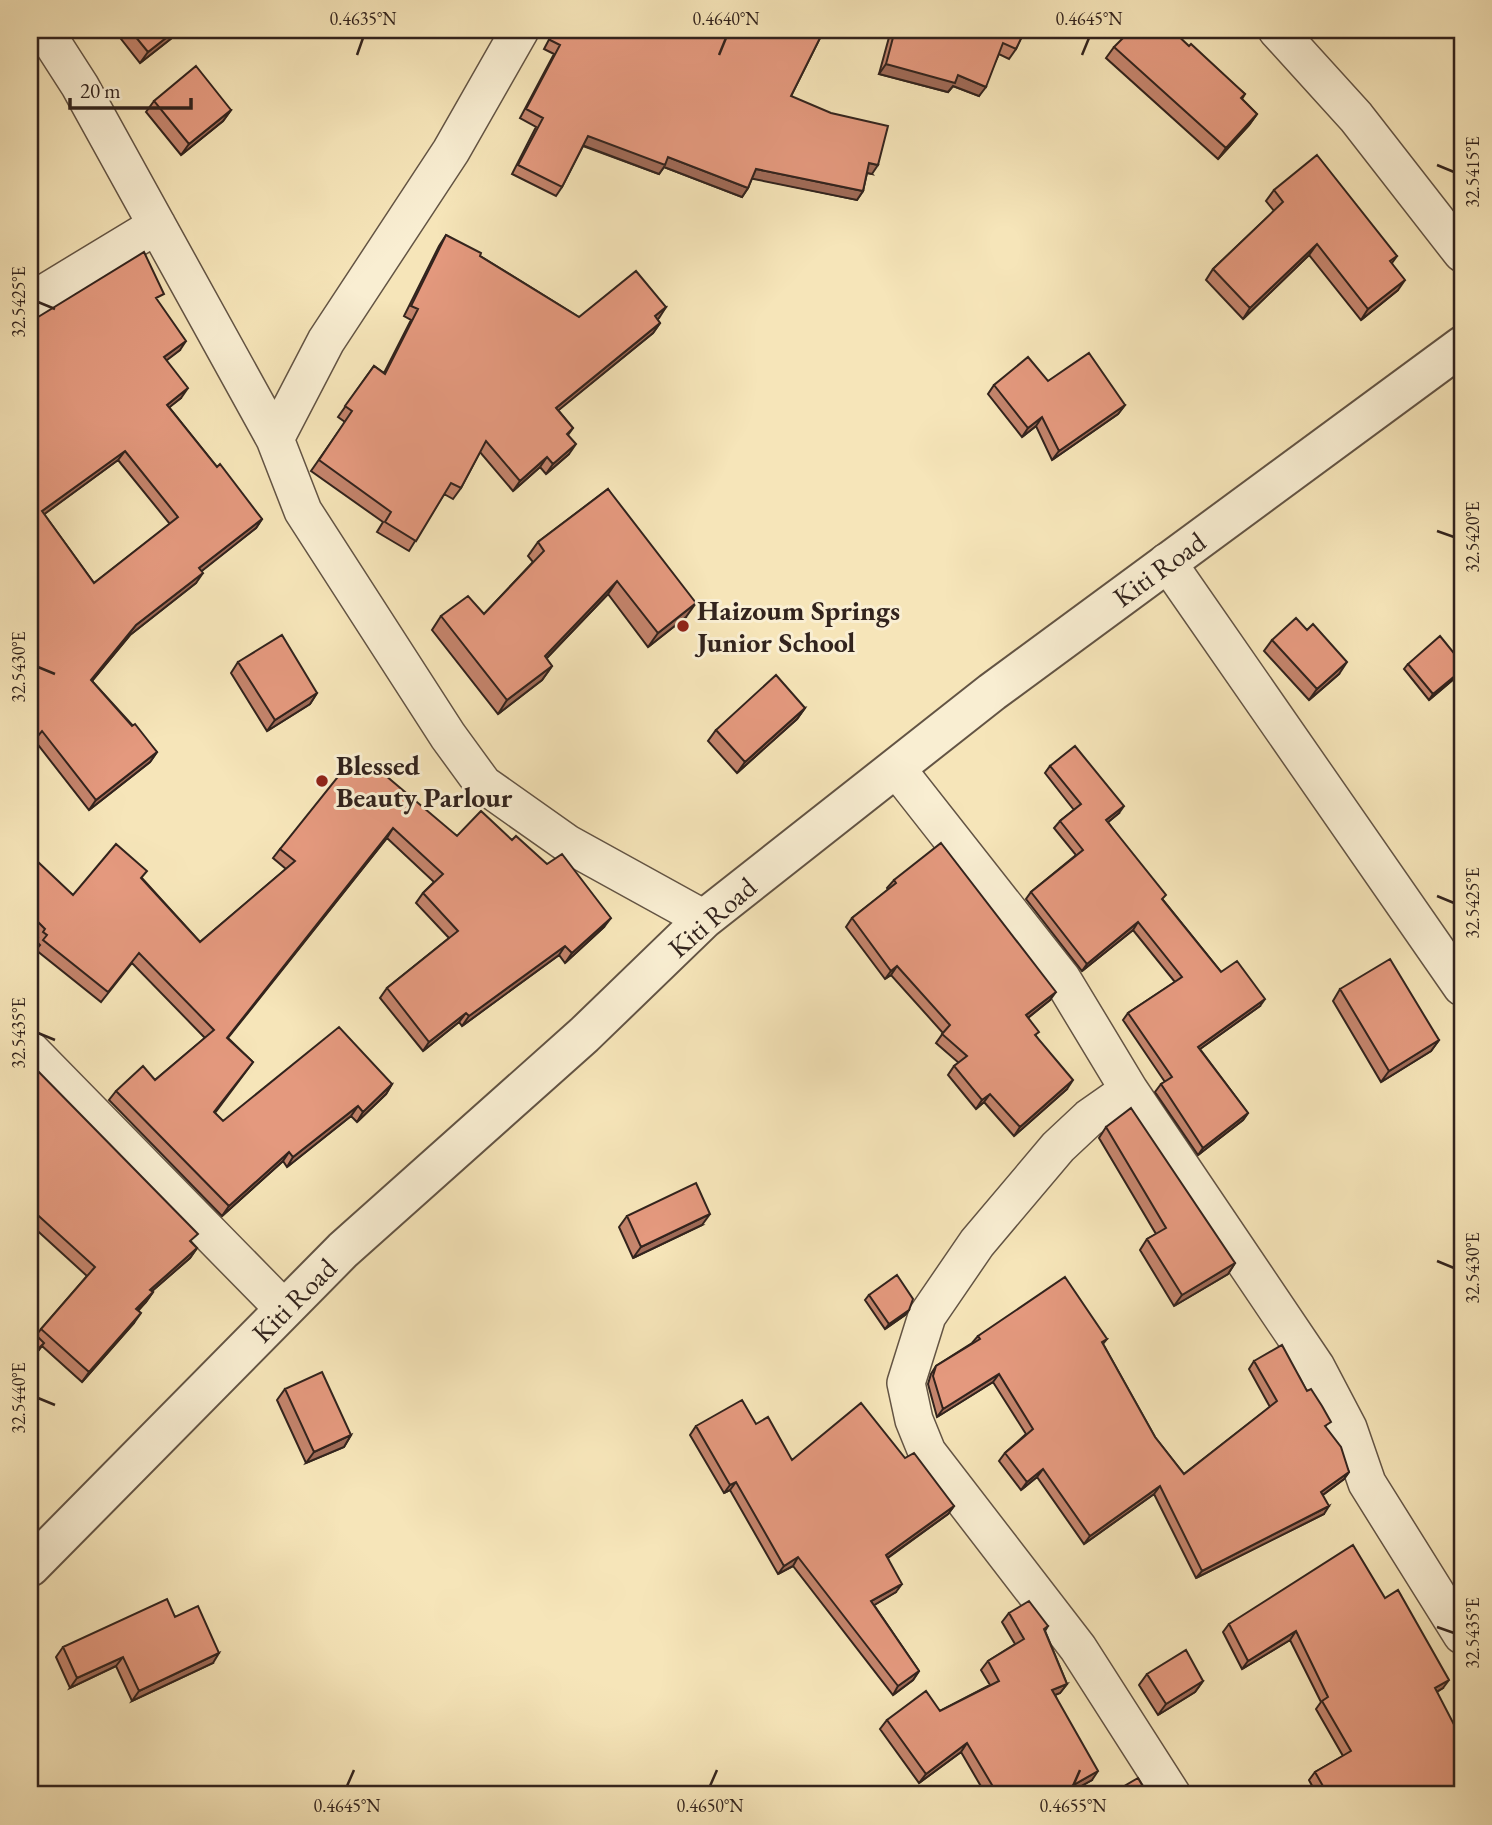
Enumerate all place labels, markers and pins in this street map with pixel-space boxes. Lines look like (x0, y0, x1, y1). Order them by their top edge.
place label: Haizoum Springs Junior School (694, 592, 900, 660)
marker: Haizoum Springs Junior School (675, 618, 691, 634)
place label: Blessed Beauty Parlour (336, 747, 513, 815)
marker: Blessed Beauty Parlour (314, 773, 330, 789)

